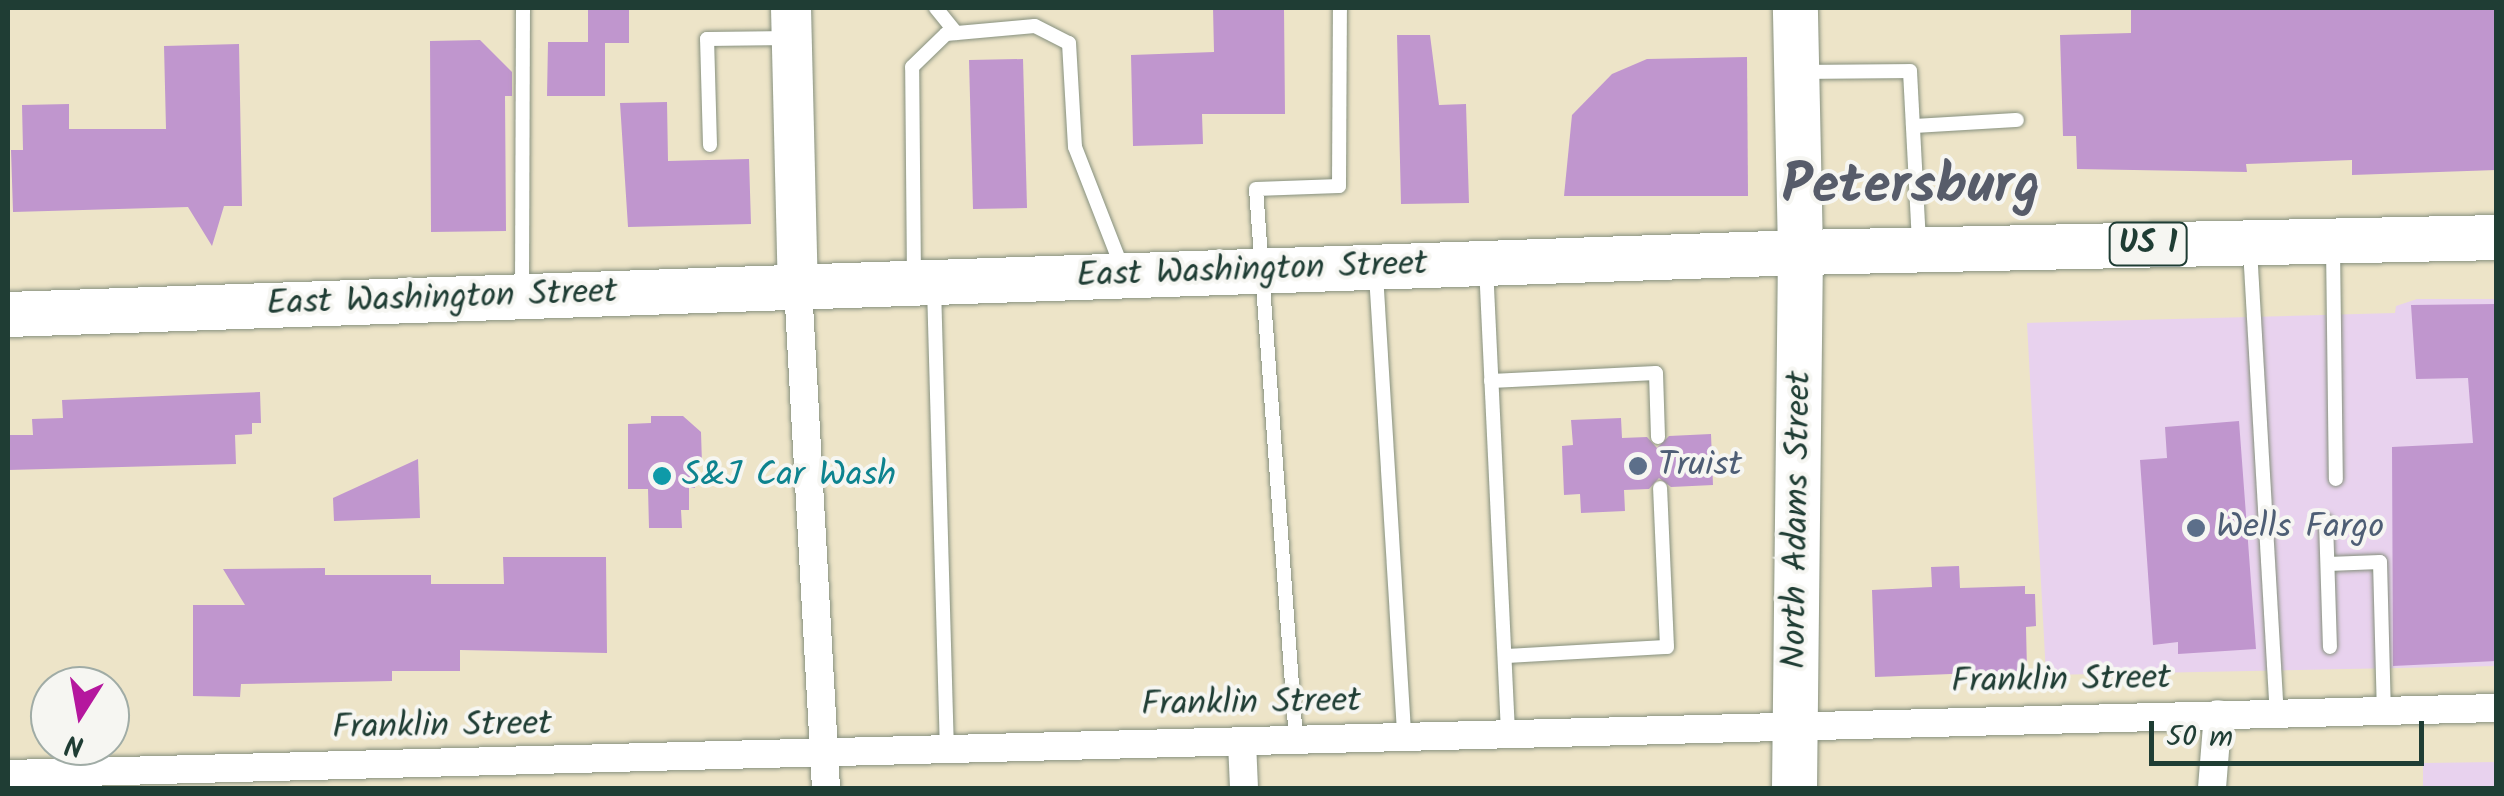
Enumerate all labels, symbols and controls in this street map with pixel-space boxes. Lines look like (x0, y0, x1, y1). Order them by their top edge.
district label: Petersburg (1782, 155, 2040, 221)
road number: US 1 (2108, 217, 2188, 271)
street label: East Washington Street (1076, 244, 1428, 298)
street label: East Washington Street (266, 272, 618, 326)
street label: North Adams Street (1774, 371, 1822, 669)
place label: Truist (1658, 445, 1742, 487)
place label: S&J Car Wash (682, 455, 896, 497)
marker: Truist (1627, 455, 1649, 477)
marker: S&J Car Wash (651, 465, 673, 487)
place label: Wells Fargo (2216, 507, 2384, 549)
marker: Wells Fargo (2185, 517, 2207, 539)
street label: Franklin Street (1951, 658, 2171, 704)
north arrow (30, 666, 130, 766)
street label: Franklin Street (1141, 681, 1361, 727)
scale bar (2154, 701, 2429, 763)
street label: Franklin Street (332, 704, 552, 750)
text: 50 m (2166, 714, 2233, 762)
text: N (62, 720, 88, 768)

